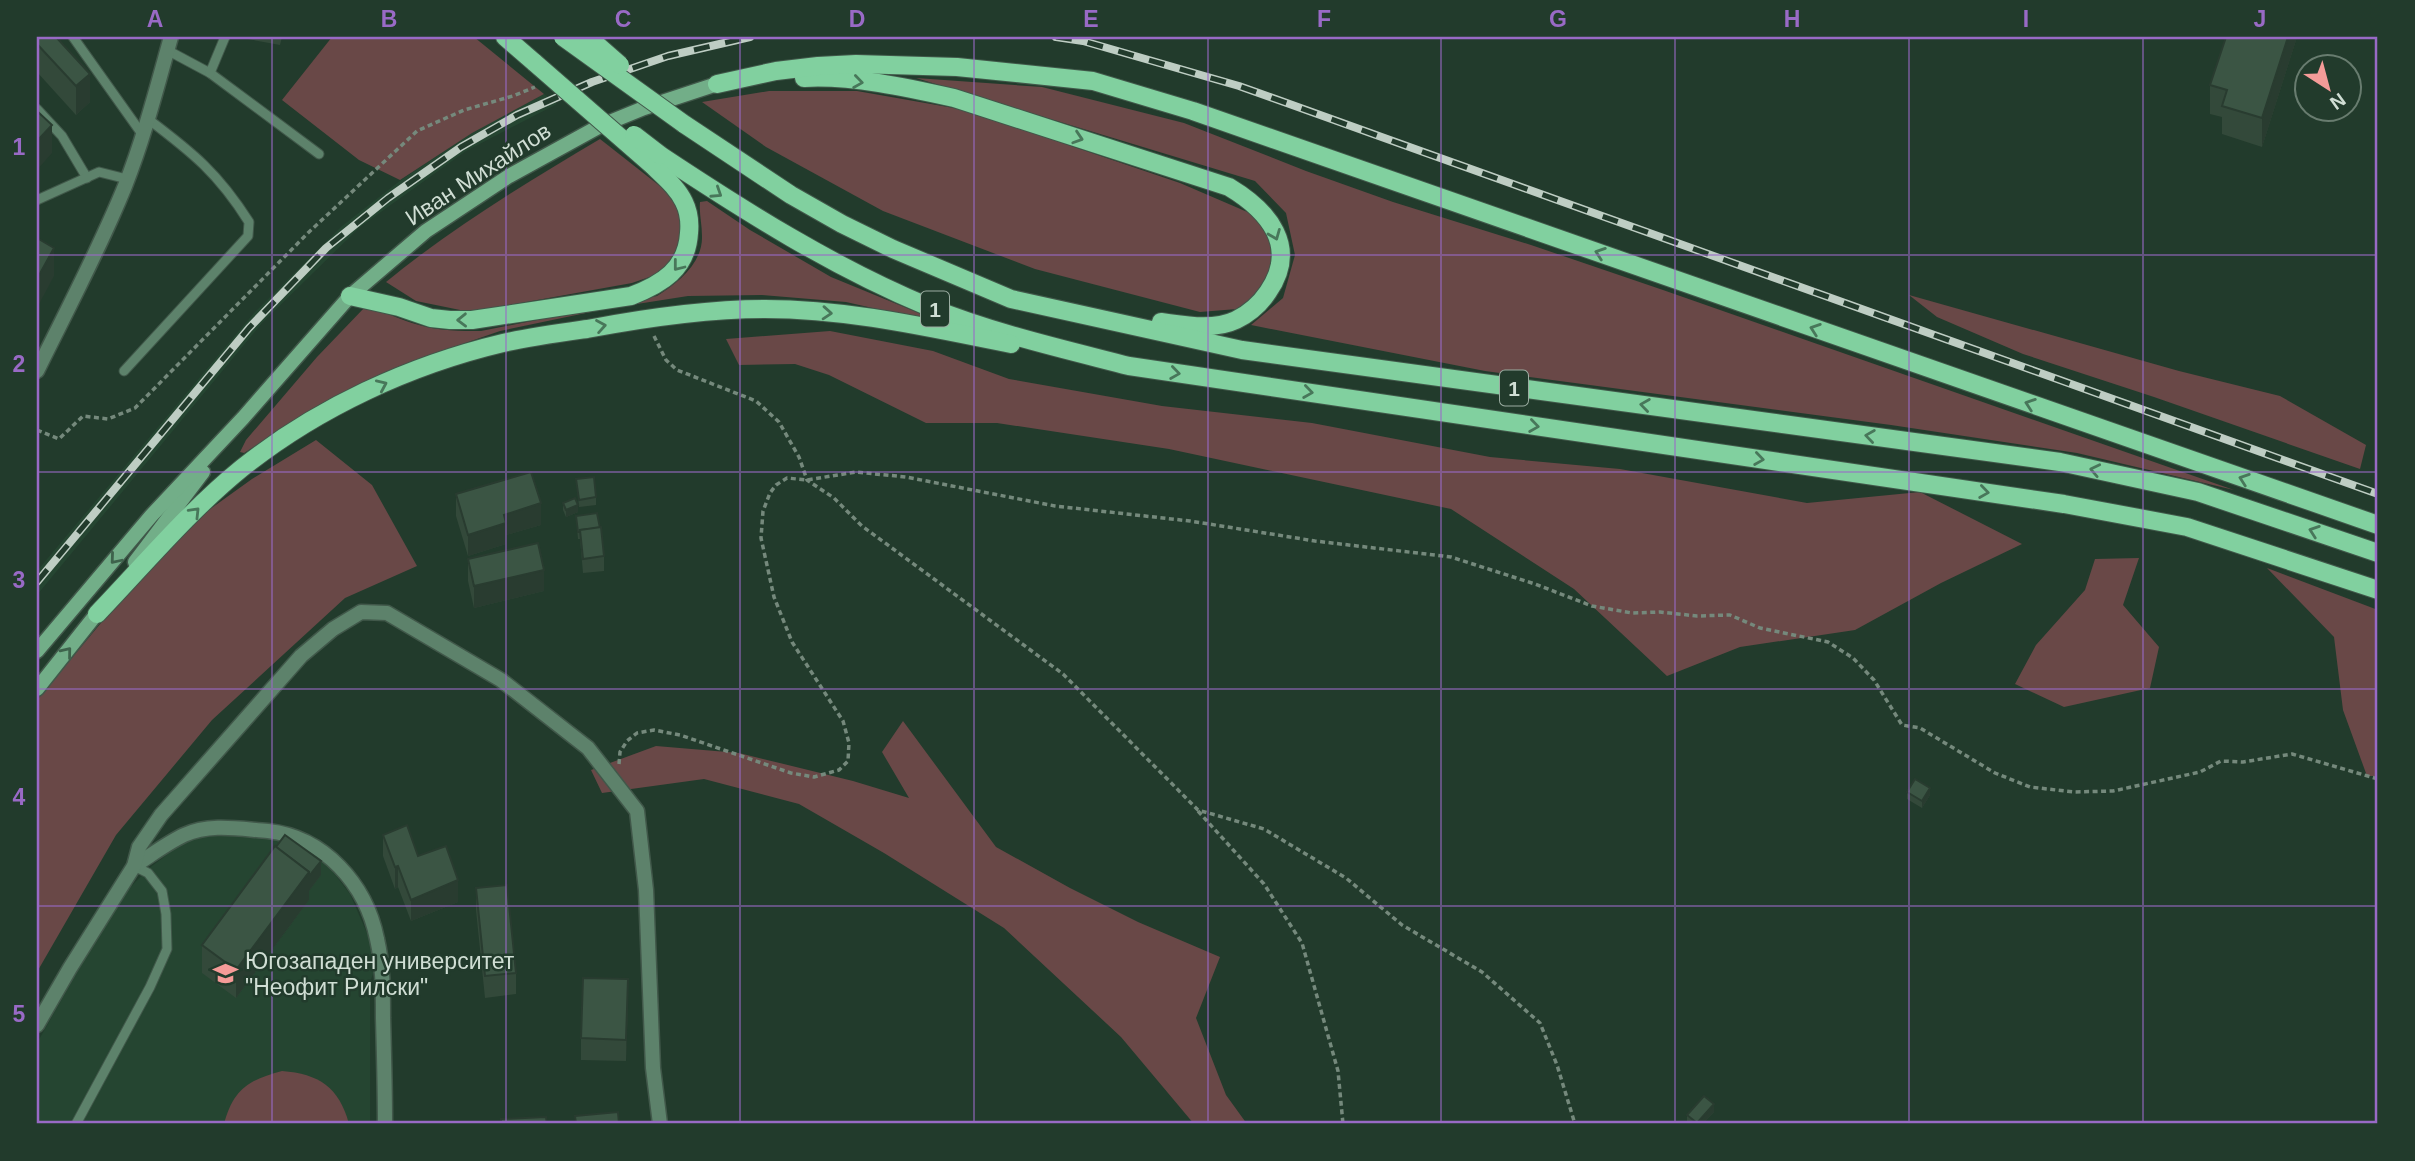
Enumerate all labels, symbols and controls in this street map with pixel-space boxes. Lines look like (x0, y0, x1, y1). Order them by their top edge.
text: A (147, 6, 163, 32)
text: B (381, 6, 397, 32)
text: C (615, 6, 631, 32)
text: D (849, 6, 865, 32)
text: E (1083, 6, 1099, 32)
text: F (1317, 6, 1331, 32)
text: G (1549, 6, 1567, 32)
text: H (1784, 6, 1800, 32)
text: I (2023, 6, 2029, 32)
text: J (2254, 6, 2266, 32)
north arrow (2292, 52, 2362, 122)
one-way arrow (852, 74, 864, 89)
text: N (2326, 89, 2349, 114)
street label: Иван Михайлов (400, 117, 556, 231)
one-way arrow (1071, 130, 1083, 144)
text: 1 (13, 134, 26, 160)
one-way arrow (709, 184, 722, 197)
one-way arrow (1267, 228, 1281, 240)
one-way arrow (1595, 247, 1607, 261)
one-way arrow (673, 258, 686, 270)
road number: 1 (921, 292, 949, 326)
one-way arrow (822, 305, 833, 320)
one-way arrow (457, 312, 467, 328)
one-way arrow (595, 319, 606, 334)
one-way arrow (1810, 323, 1822, 337)
text: 2 (13, 351, 25, 377)
one-way arrow (1169, 365, 1181, 380)
road number: 1 (1500, 370, 1528, 406)
one-way arrow (374, 379, 387, 393)
one-way arrow (1303, 385, 1314, 400)
one-way arrow (1639, 398, 1650, 413)
one-way arrow (2024, 398, 2036, 412)
one-way arrow (1528, 418, 1539, 433)
one-way arrow (1864, 429, 1876, 444)
one-way arrow (1753, 451, 1764, 466)
one-way arrow (2089, 463, 2101, 478)
one-way arrow (2239, 473, 2251, 487)
one-way arrow (1978, 485, 1990, 500)
one-way arrow (187, 507, 200, 520)
one-way arrow (2308, 525, 2320, 539)
one-way arrow (111, 550, 123, 563)
text: 3 (13, 567, 25, 593)
one-way arrow (58, 647, 71, 659)
text: 4 (13, 784, 26, 810)
place label: Югозападен университет "Неофит Рилски" (245, 948, 515, 1000)
school or university icon: Югозападен университет "Неофит Рилски" (211, 960, 239, 988)
text: 5 (13, 1001, 26, 1027)

